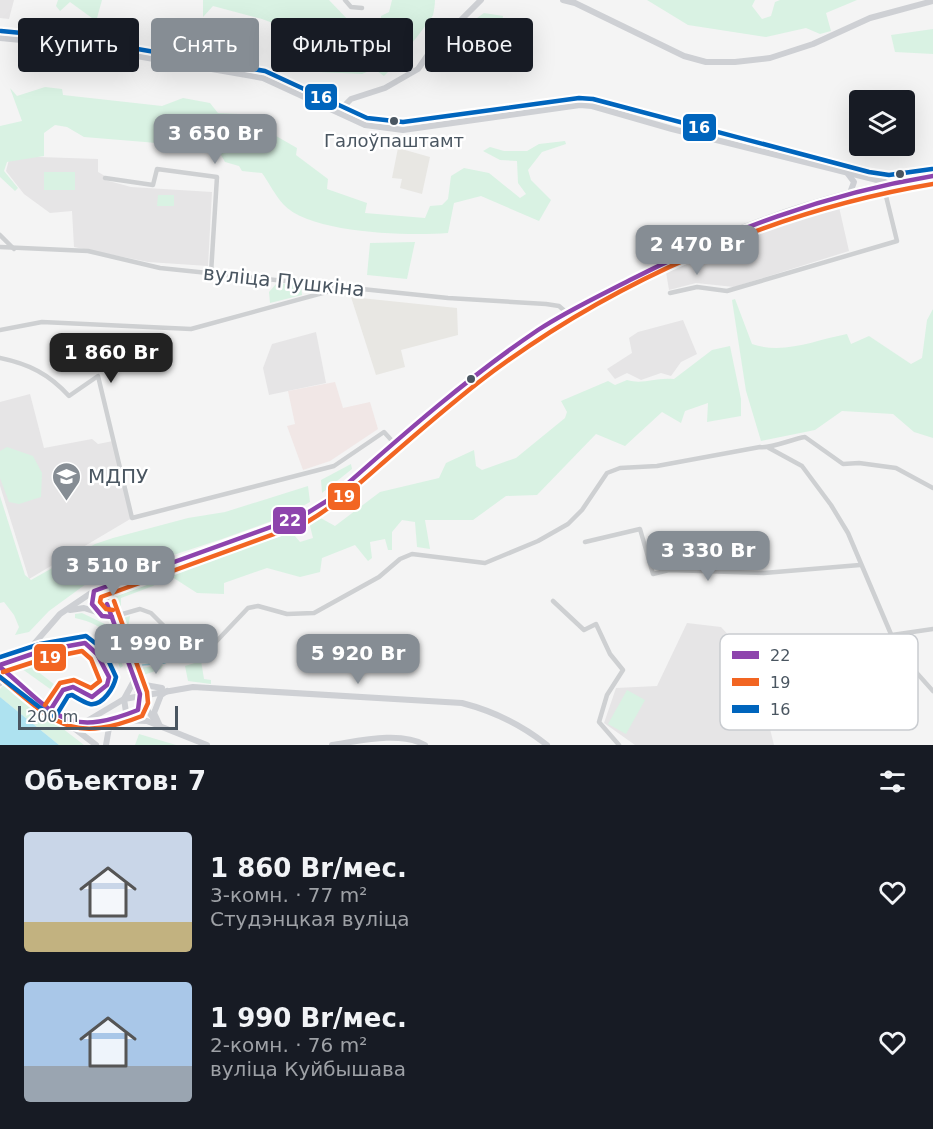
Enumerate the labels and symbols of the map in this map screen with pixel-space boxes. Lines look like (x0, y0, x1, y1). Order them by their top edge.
line badge: 16 (304, 83, 338, 111)
text: 16 (310, 88, 332, 107)
line badge: 16 (682, 113, 717, 142)
pin: 3 650 Br (153, 114, 277, 165)
marker: Галоўпаштамт (388, 115, 400, 127)
text: 16 (688, 118, 710, 137)
place label: Галоўпаштамт (324, 130, 464, 151)
unlabelled marker (894, 168, 906, 180)
pin: 2 470 Br (635, 225, 759, 276)
street label: вуліца Пушкіна (202, 261, 366, 301)
pin: 1 860 Br (49, 333, 173, 384)
unlabelled marker (465, 373, 477, 385)
school or university icon: МДПУ (51, 460, 83, 502)
place label: МДПУ (88, 464, 148, 488)
line badge: 19 (327, 482, 361, 511)
text: 19 (333, 487, 355, 506)
line badge: 22 (272, 506, 307, 535)
text: 22 (279, 511, 301, 530)
pin: 3 330 Br (646, 531, 770, 582)
pin: 3 510 Br (51, 546, 175, 597)
pin: 1 990 Br (94, 624, 218, 675)
pin: 5 920 Br (296, 634, 420, 685)
legend (720, 634, 918, 730)
line badge: 19 (33, 643, 67, 672)
text: 22 (770, 646, 790, 665)
text: 19 (39, 648, 61, 667)
text: 19 (770, 673, 790, 692)
text: 16 (770, 700, 790, 719)
scale bar (18, 703, 178, 730)

